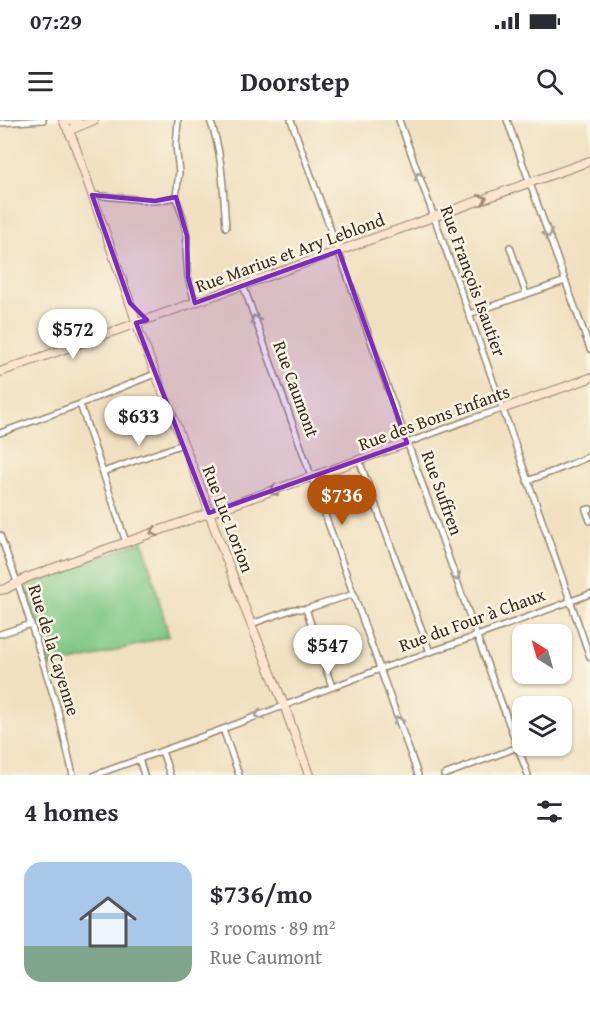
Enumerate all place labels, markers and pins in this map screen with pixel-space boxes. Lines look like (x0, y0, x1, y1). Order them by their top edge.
pin: $572 (37, 309, 109, 360)
pin: $633 (103, 396, 175, 447)
pin: $736 (306, 475, 378, 526)
pin: $547 (292, 625, 364, 676)

